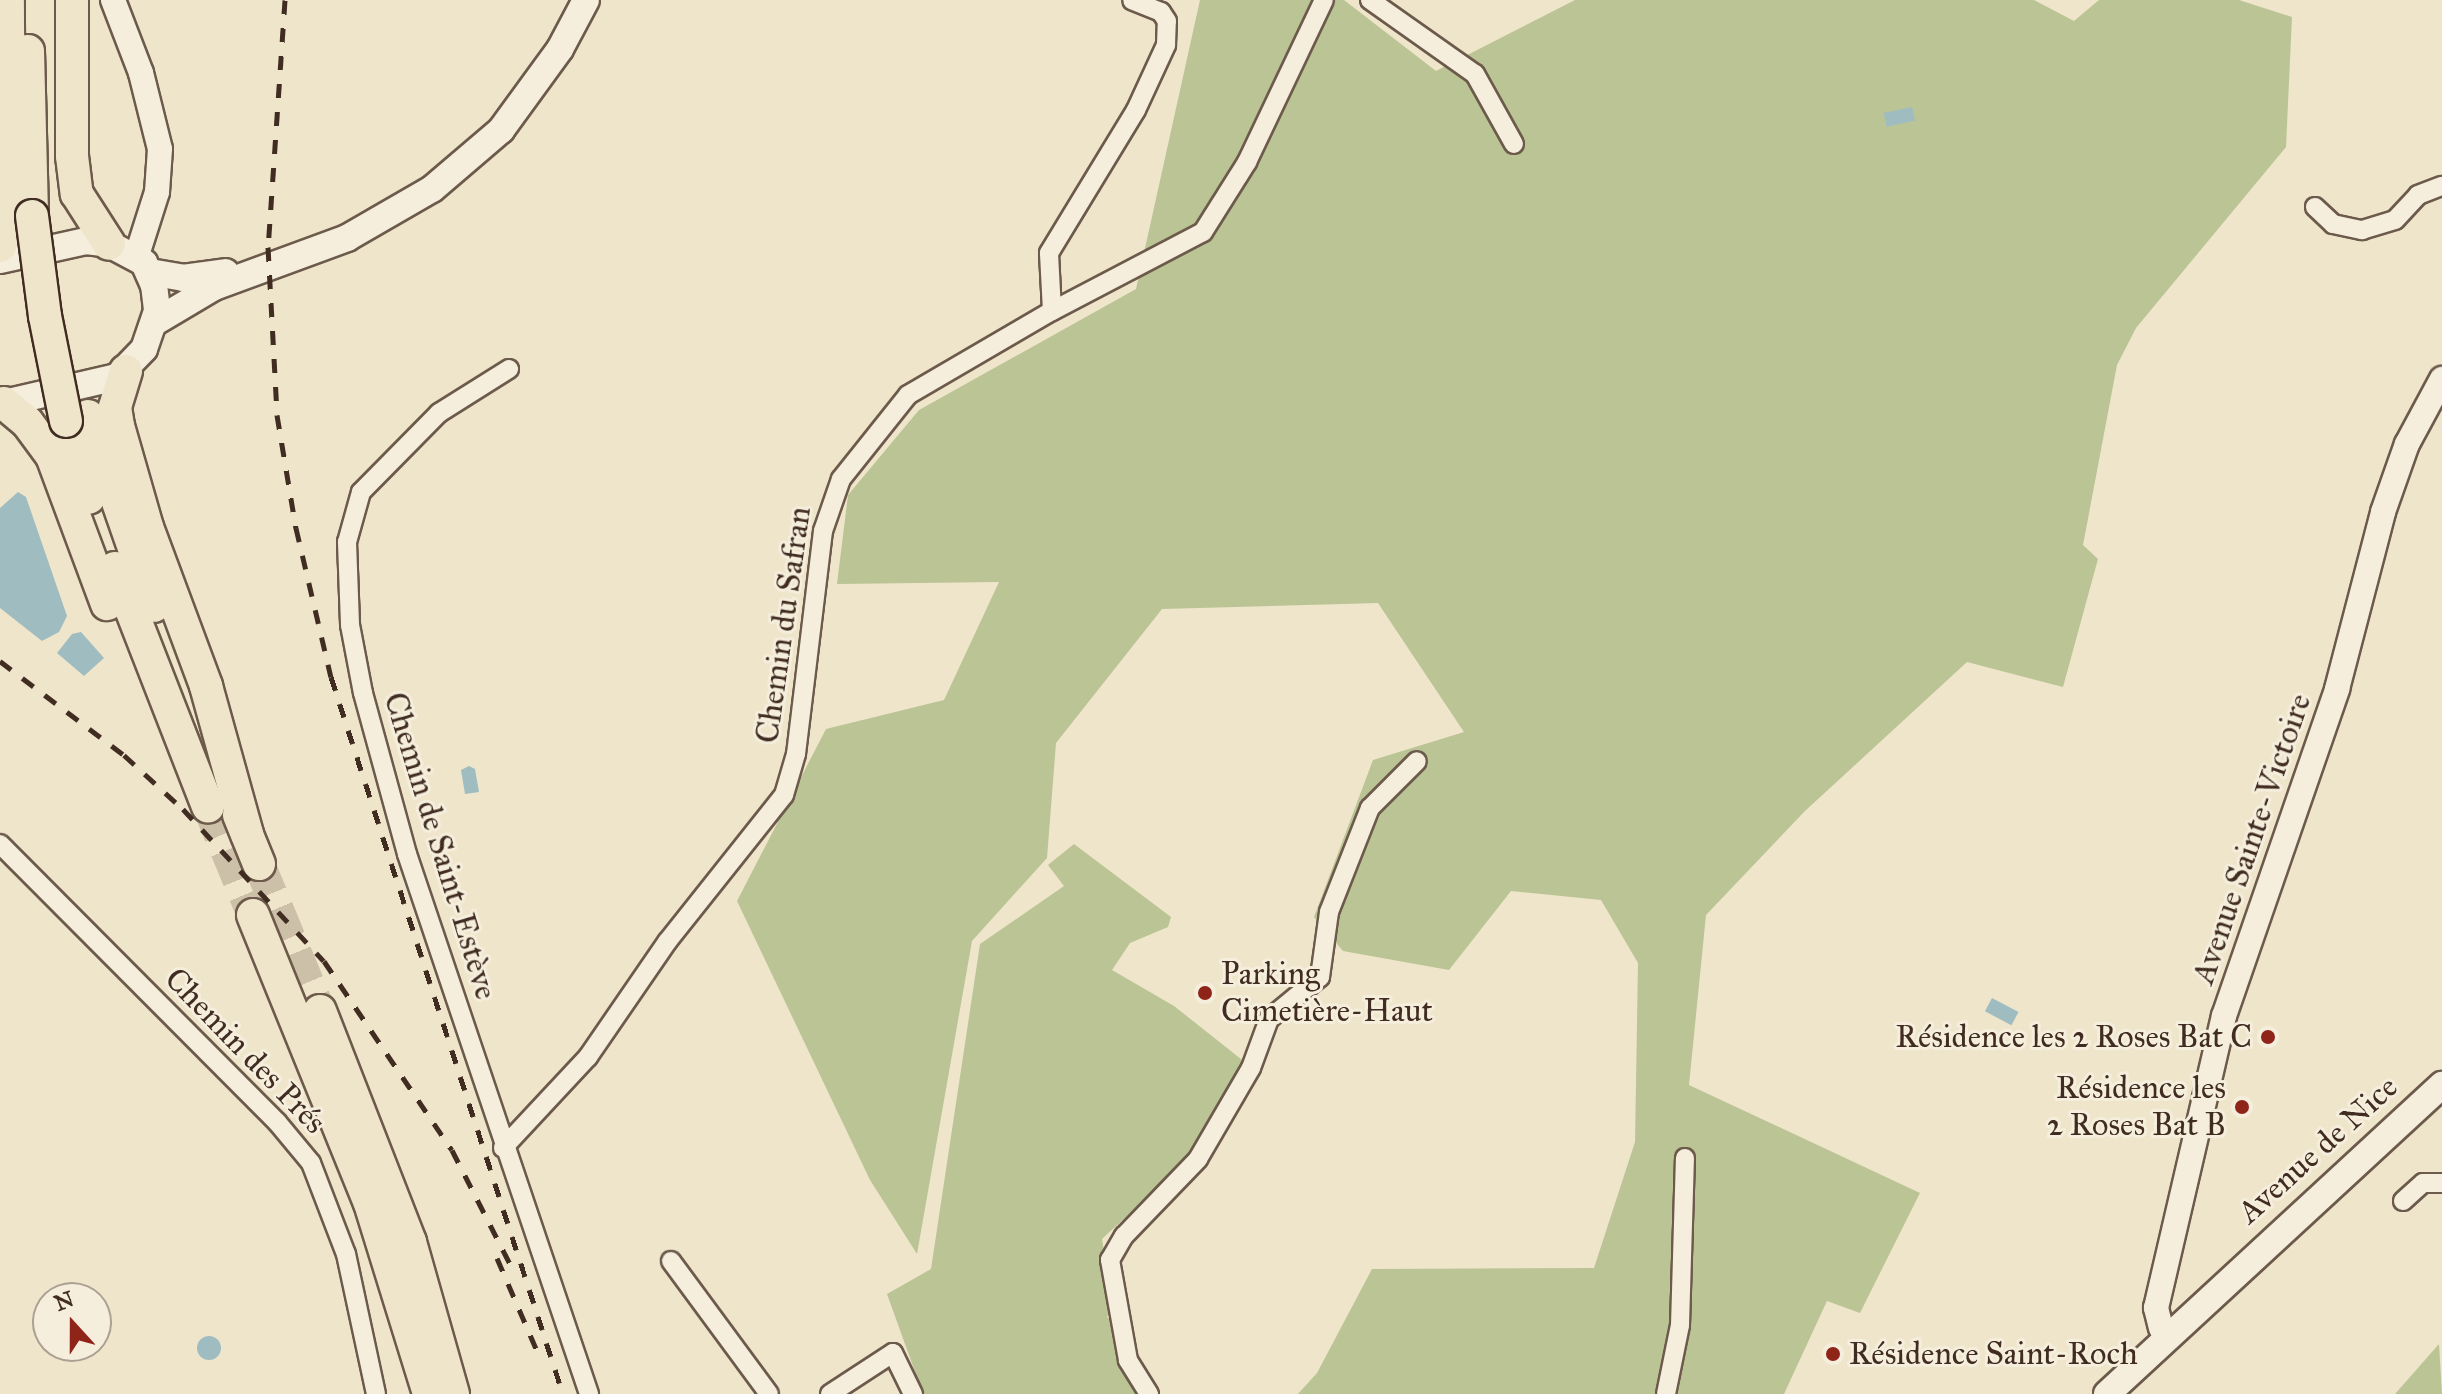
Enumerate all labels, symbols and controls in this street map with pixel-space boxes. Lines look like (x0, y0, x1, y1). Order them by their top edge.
street label: Chemin du Safran (748, 504, 820, 746)
street label: Chemin de Saint-Estève (375, 688, 505, 1004)
street label: Avenue Sainte-Victoire (2184, 689, 2320, 989)
place label: Parking Cimetière-Haut (1221, 956, 1433, 1031)
street label: Chemin des Prés (156, 960, 334, 1142)
marker: Parking Cimetière-Haut (1196, 984, 1214, 1002)
place label: Résidence les 2 Roses Bat C (1896, 1018, 2252, 1056)
marker: Résidence les 2 Roses Bat C (2259, 1028, 2277, 1046)
street label: Avenue de Nice (2230, 1068, 2406, 1232)
place label: Résidence les 2 Roses Bat B (2047, 1070, 2226, 1145)
marker: Résidence les 2 Roses Bat B (2233, 1098, 2251, 1116)
north arrow (32, 1282, 112, 1362)
text: N (50, 1285, 77, 1317)
place label: Résidence Saint-Roch (1849, 1335, 2138, 1373)
marker: Résidence Saint-Roch (1824, 1345, 1842, 1363)

